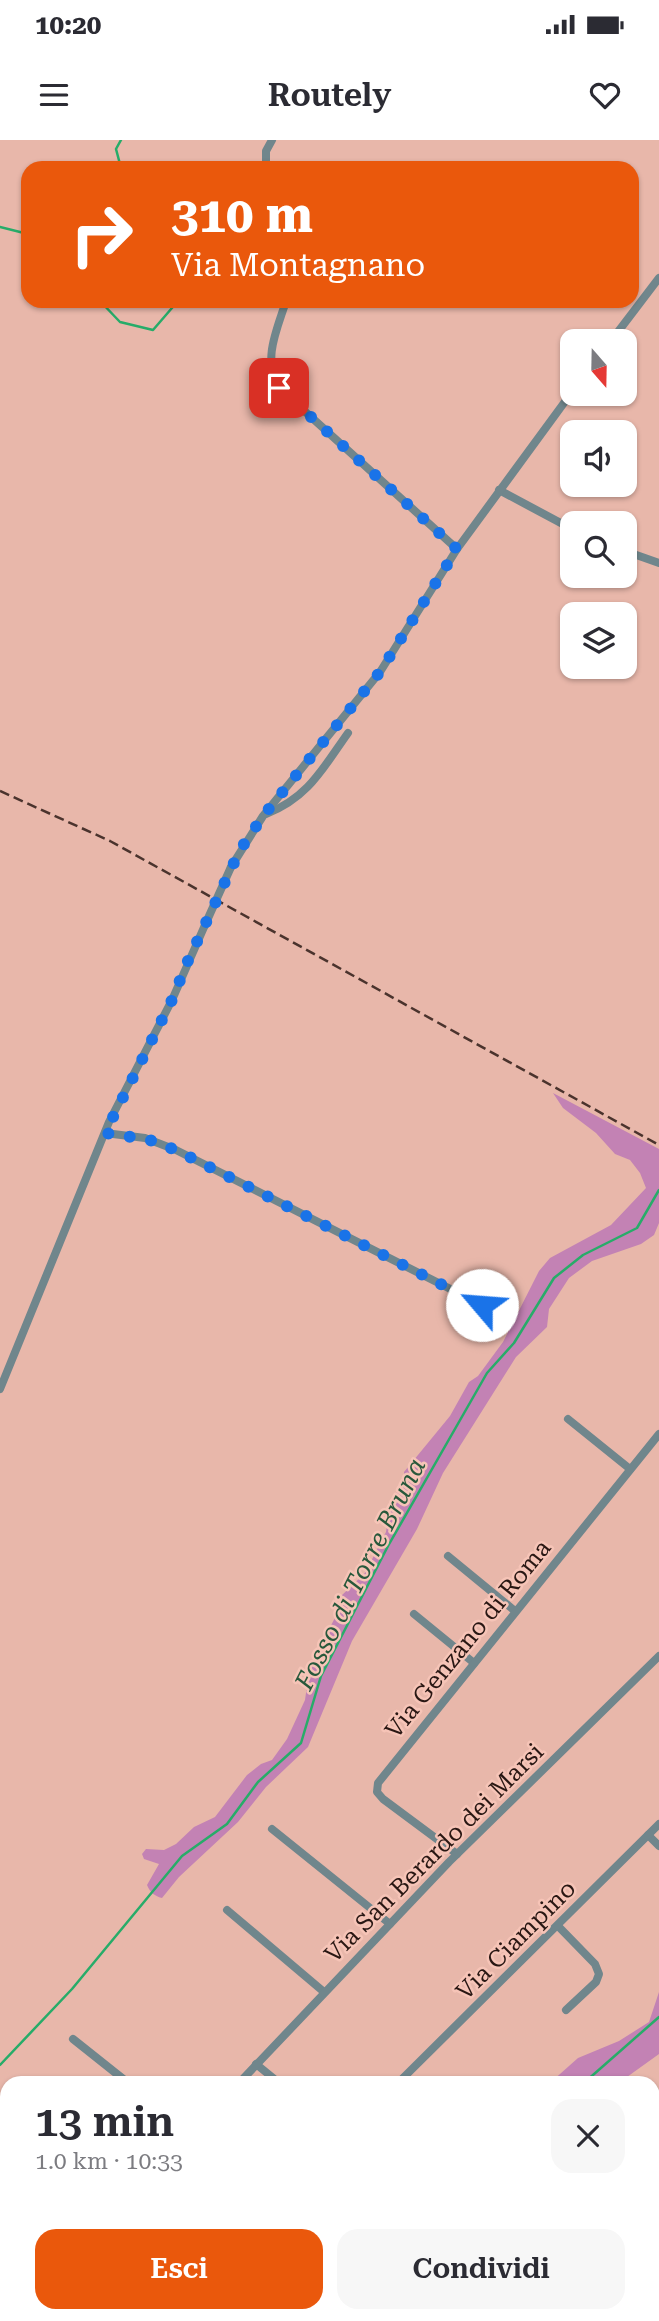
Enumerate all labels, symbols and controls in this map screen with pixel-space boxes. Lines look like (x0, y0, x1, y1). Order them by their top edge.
text: 10:20 (35, 10, 101, 40)
icon: menu (35, 76, 73, 114)
text: Routely (268, 76, 391, 114)
icon: heart (586, 76, 624, 114)
text: 310 m (171, 187, 313, 244)
icon: right (56, 189, 147, 280)
text: Via Montagnano (171, 246, 425, 284)
north arrow (560, 329, 637, 406)
map controls (560, 329, 637, 679)
pin (249, 358, 309, 418)
icon: arrive (260, 369, 298, 407)
button: sound (560, 420, 637, 497)
button: search (560, 511, 637, 588)
button: layers (560, 602, 637, 679)
position arrow (445, 1268, 519, 1342)
water label: Fosso di Torre Bruna (288, 1453, 431, 1696)
street label: Via Genzano di Roma (379, 1534, 557, 1744)
street label: Via San Berardo dei Marsi (319, 1738, 549, 1968)
street label: Via Ciampino (451, 1875, 581, 2005)
text: 13 min (35, 2097, 174, 2146)
button: close (551, 2099, 625, 2173)
text: 1.0 km · 10:33 (35, 2148, 183, 2175)
button: Esci (35, 2229, 323, 2309)
button: Condividi (337, 2229, 625, 2309)

